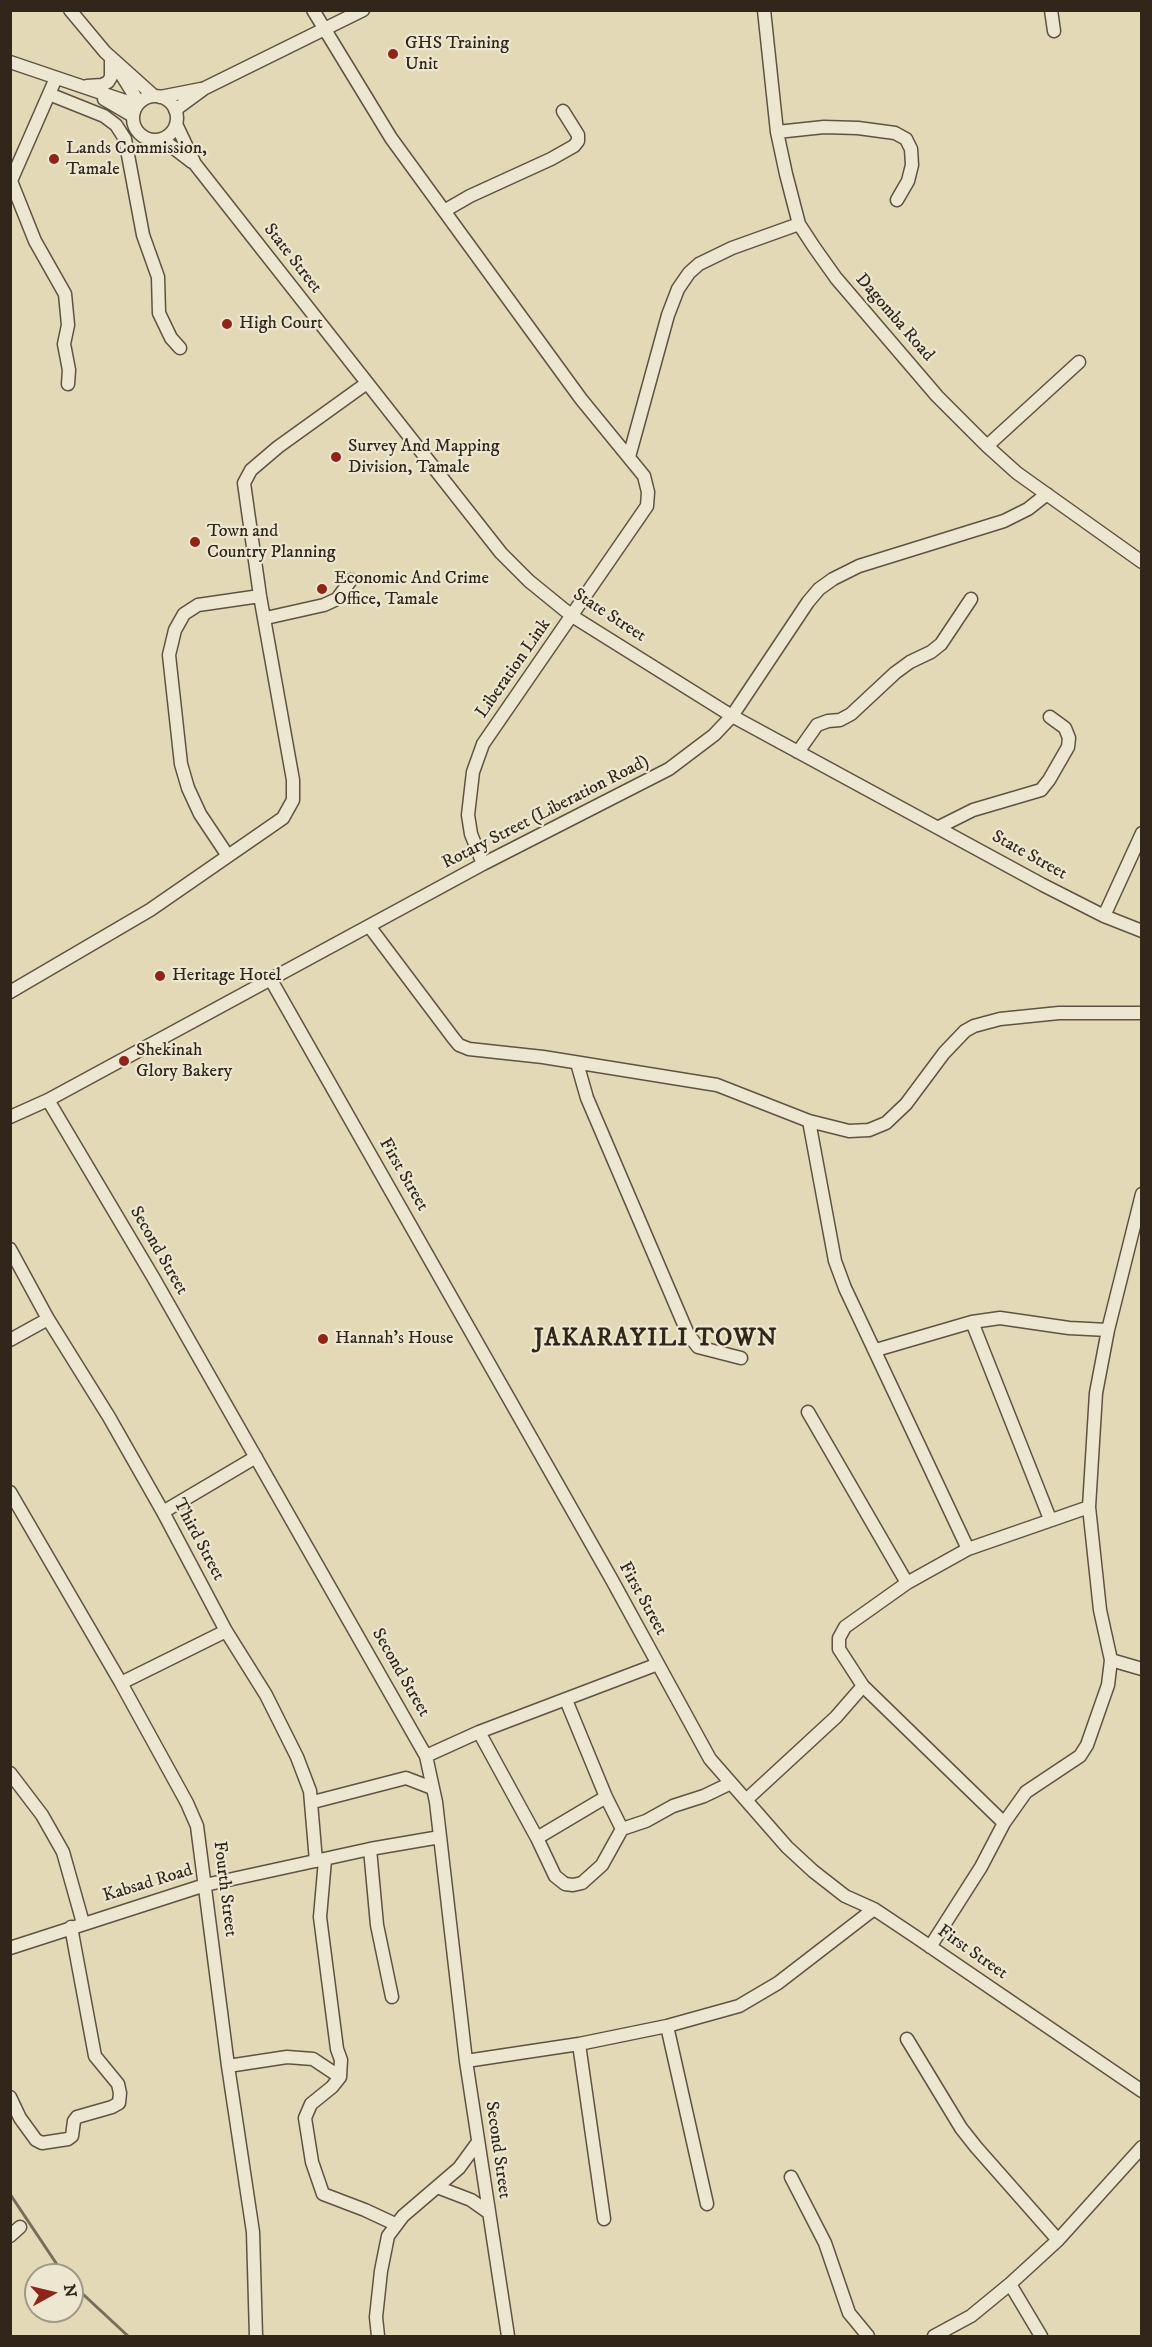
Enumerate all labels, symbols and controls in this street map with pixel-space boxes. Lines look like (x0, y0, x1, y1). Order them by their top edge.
place label: GHS Training Unit (405, 33, 509, 76)
marker: GHS Training Unit (386, 47, 400, 61)
place label: Lands Commission, Tamale (66, 138, 207, 180)
marker: Lands Commission, Tamale (47, 152, 61, 166)
street label: State Street (258, 220, 326, 298)
street label: Dagomba Road (850, 270, 938, 366)
place label: High Court (239, 313, 323, 335)
marker: High Court (220, 317, 234, 331)
place label: Survey And Mapping Division, Tamale (348, 436, 499, 478)
marker: Survey And Mapping Division, Tamale (329, 450, 343, 464)
place label: Town and Country Planning (207, 521, 336, 564)
marker: Town and Country Planning (188, 535, 202, 549)
place label: Economic And Crime Office, Tamale (334, 568, 489, 610)
marker: Economic And Crime Office, Tamale (315, 582, 329, 596)
street label: State Street (569, 584, 649, 648)
street label: Liberation Link (472, 615, 556, 723)
street label: Rotary Street (Liberation Road) (439, 751, 653, 875)
street label: State Street (988, 827, 1070, 885)
place label: Heritage Hotel (172, 965, 281, 987)
marker: Heritage Hotel (153, 969, 167, 983)
place label: Shekinah Glory Bakery (136, 1040, 232, 1082)
marker: Shekinah Glory Bakery (117, 1054, 131, 1068)
street label: First Street (374, 1135, 432, 1215)
street label: Second Street (124, 1203, 192, 1299)
district label: JAKARAYILI TOWN (534, 1326, 778, 1354)
place label: Hannah's House (335, 1328, 454, 1350)
marker: Hannah's House (316, 1332, 330, 1346)
street label: Third Street (167, 1495, 229, 1585)
street label: First Street (613, 1559, 671, 1639)
street label: Second Street (366, 1625, 434, 1721)
street label: Fourth Street (207, 1840, 241, 1938)
street label: Kabsad Road (101, 1860, 195, 1908)
street label: First Street (933, 1921, 1011, 1985)
street label: Second Street (479, 2100, 515, 2200)
north arrow (24, 2263, 84, 2323)
text: N (59, 2283, 81, 2299)

